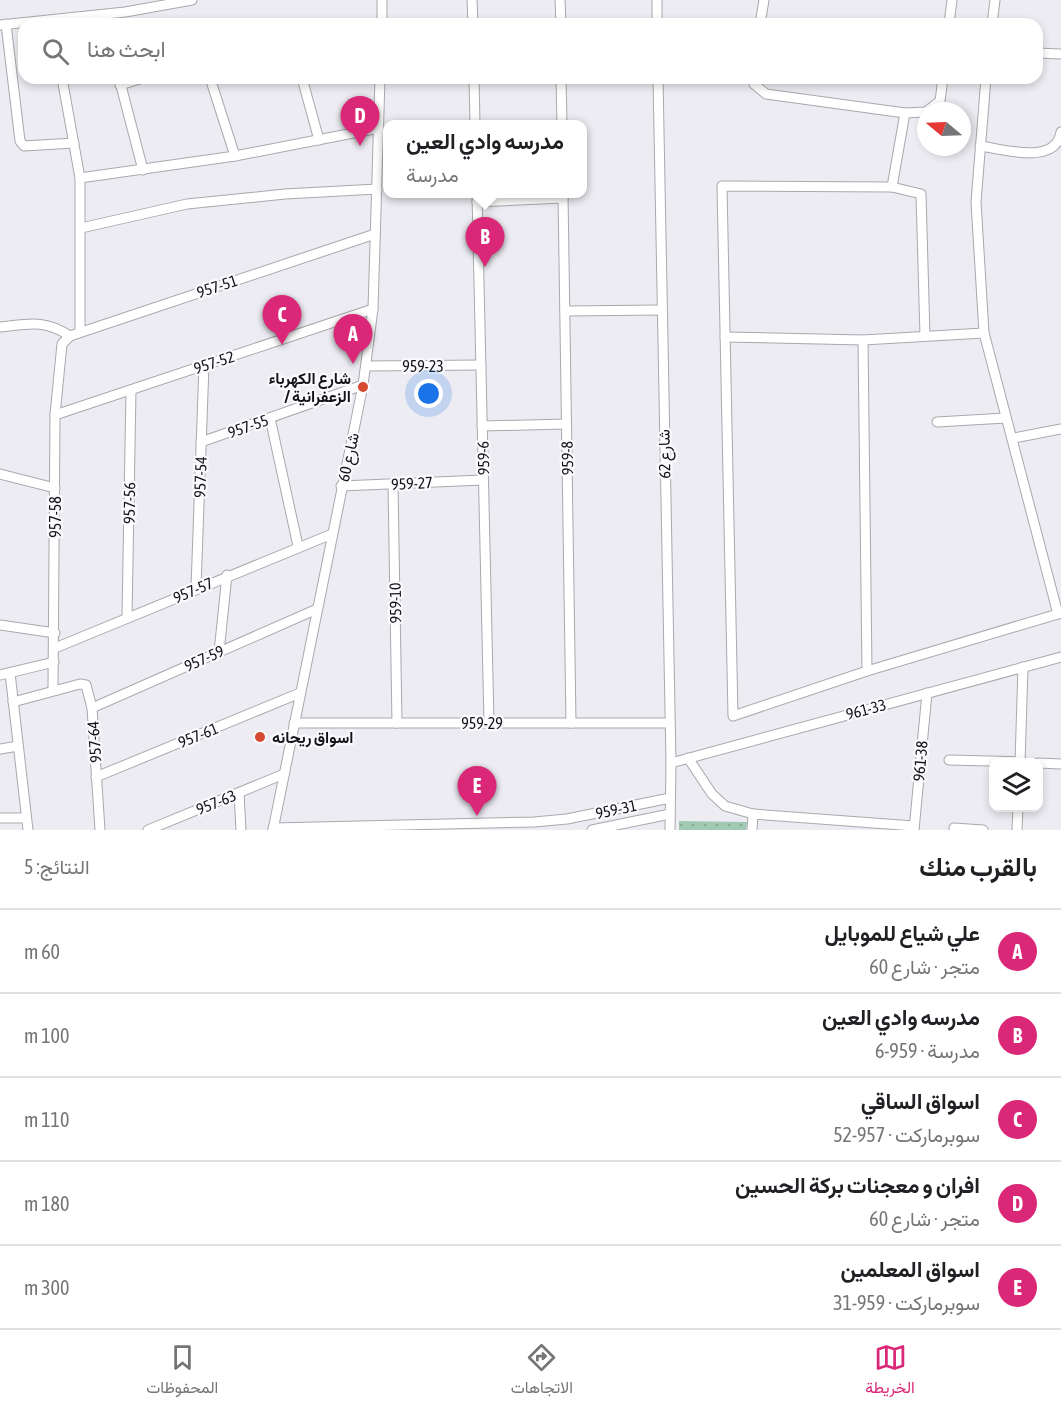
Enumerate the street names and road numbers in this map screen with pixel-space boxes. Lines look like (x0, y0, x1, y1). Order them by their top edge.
street label: 957-51 (194, 271, 240, 301)
street label: 957-52 (191, 347, 237, 377)
street label: 959-23 (402, 357, 444, 375)
street label: 957-55 (225, 411, 271, 441)
street label: شارع 62 (655, 429, 676, 479)
street label: شارع 60 (334, 431, 365, 484)
street label: 959-6 (474, 441, 492, 475)
street label: 959-8 (558, 441, 576, 475)
street label: 957-54 (190, 456, 210, 498)
street label: 959-27 (391, 473, 433, 493)
street label: 957-56 (120, 482, 138, 524)
street label: 957-58 (46, 496, 64, 538)
street label: 957-57 (170, 574, 216, 606)
street label: 959-10 (386, 582, 404, 624)
street label: 957-59 (181, 641, 227, 675)
street label: 961-33 (844, 695, 888, 723)
street label: 959-29 (461, 714, 503, 732)
street label: 957-61 (175, 719, 221, 751)
street label: 957-64 (84, 721, 104, 763)
street label: 961-38 (909, 740, 931, 782)
street label: 957-63 (193, 786, 239, 818)
street label: 959-31 (594, 796, 638, 822)

